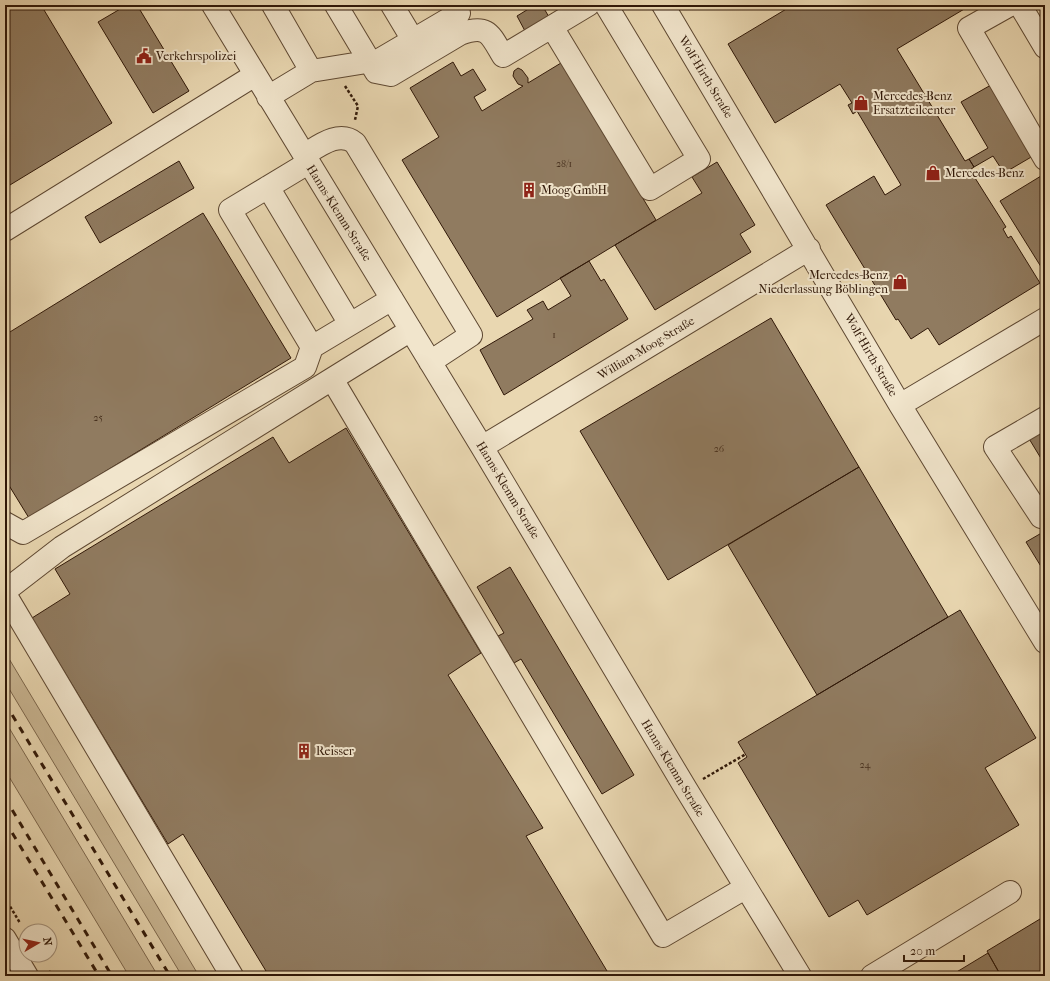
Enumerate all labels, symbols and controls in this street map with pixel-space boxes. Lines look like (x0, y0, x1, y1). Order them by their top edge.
street label: Wolf-Hirth-Straße (675, 33, 736, 121)
public building icon: Verkehrspolizei (135, 47, 153, 65)
place label: Verkehrspolizei (155, 49, 237, 63)
place label: Mercedes-Benz Ersatzteilcenter (873, 89, 956, 117)
shop icon: Mercedes-Benz Ersatzteilcenter (852, 94, 870, 112)
house number: 28/1 (556, 158, 572, 170)
street label: Hanns-Klemm-Straße (304, 162, 374, 264)
shop icon: Mercedes-Benz (924, 164, 942, 182)
place label: Mercedes-Benz (945, 166, 1025, 180)
building icon: Moog GmbH (520, 181, 538, 199)
place label: Moog GmbH (541, 183, 608, 197)
place label: Mercedes-Benz Niederlassung Böblingen (758, 268, 889, 296)
shop icon: Mercedes-Benz Niederlassung Böblingen (891, 273, 909, 291)
street label: Wolf-Hirth-Straße (841, 310, 900, 399)
street label: William-Moog-Straße (594, 314, 697, 383)
house number: 1 (552, 329, 556, 341)
house number: 25 (93, 412, 103, 424)
street label: Hanns-Klemm-Straße (473, 439, 543, 541)
house number: 26 (714, 443, 725, 455)
street label: Hanns-Klemm-Straße (638, 717, 708, 819)
building icon: Reisser (295, 742, 313, 760)
place label: Reisser (316, 744, 355, 758)
house number: 24 (859, 759, 872, 771)
north arrow (18, 923, 58, 963)
text: N (40, 936, 55, 947)
scale bar (904, 937, 964, 963)
text: 20 m (910, 944, 935, 958)

